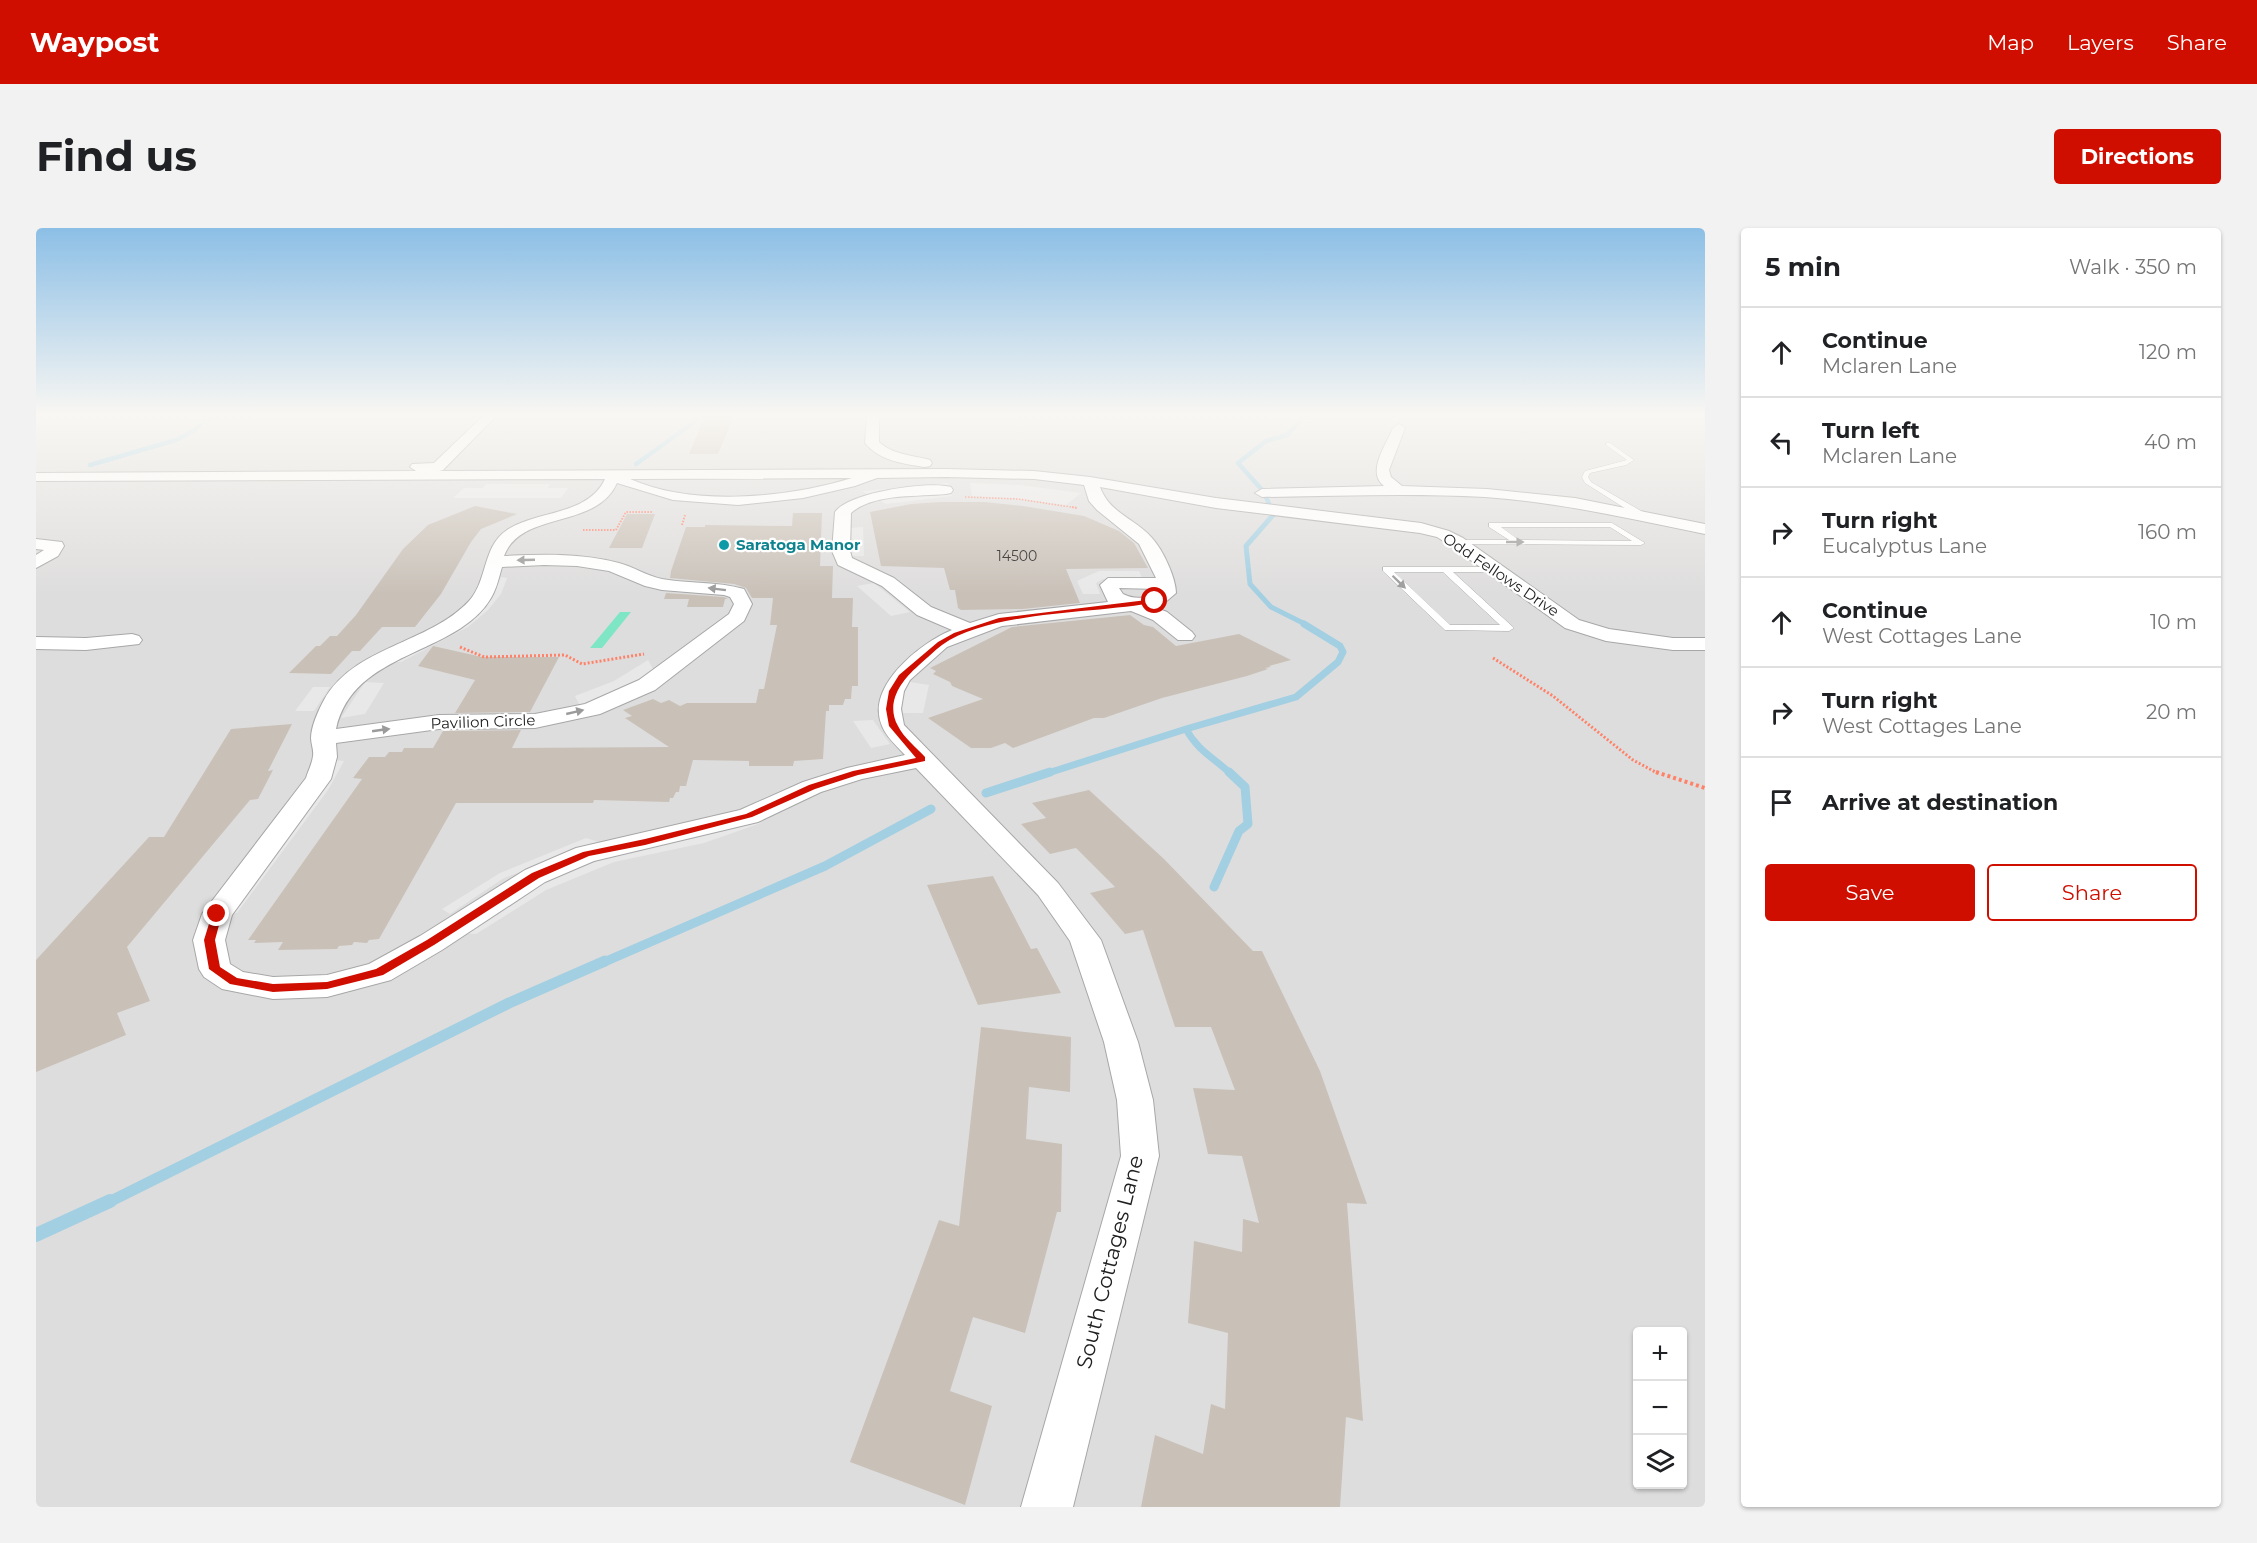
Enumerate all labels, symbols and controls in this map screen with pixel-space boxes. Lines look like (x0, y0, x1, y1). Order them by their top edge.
text: Waypost (30, 25, 160, 59)
text: Map (1987, 30, 2034, 55)
text: Layers (2067, 30, 2134, 55)
text: Share (2167, 30, 2227, 55)
button: Directions (2054, 129, 2221, 184)
text: Find us (36, 130, 197, 182)
text: 5 min (1765, 251, 1841, 283)
text: Walk · 350 m (2069, 255, 2197, 279)
text: Continue (1822, 327, 1928, 354)
icon: ahead (1765, 336, 1798, 369)
text: 120 m (2139, 340, 2197, 364)
text: Mclaren Lane (1822, 354, 1957, 378)
text: Turn left (1822, 417, 1920, 444)
icon: left (1765, 426, 1798, 459)
text: 40 m (2144, 430, 2197, 454)
text: Mclaren Lane (1822, 444, 1957, 468)
text: Turn right (1822, 507, 1937, 534)
icon: right (1765, 516, 1798, 549)
text: 160 m (2138, 520, 2197, 544)
street label: Odd Fellows Drive (1440, 529, 1563, 620)
text: Eucalyptus Lane (1822, 534, 1987, 558)
place label: Saratoga Manor (736, 535, 861, 554)
one-way arrow (1506, 537, 1525, 547)
marker: Saratoga Manor (717, 538, 731, 552)
house number: 14500 (997, 547, 1037, 565)
one-way arrow (517, 556, 536, 565)
one-way arrow (1392, 575, 1407, 589)
one-way arrow (708, 584, 727, 593)
route start (1141, 587, 1167, 613)
text: Continue (1822, 597, 1928, 624)
icon: ahead (1765, 606, 1798, 639)
text: 10 m (2150, 610, 2197, 634)
text: West Cottages Lane (1822, 624, 2022, 648)
text: Turn right (1822, 687, 1937, 714)
icon: right (1765, 696, 1798, 729)
text: 20 m (2146, 700, 2197, 724)
one-way arrow (566, 707, 584, 717)
street label: Pavilion Circle (430, 710, 536, 733)
text: West Cottages Lane (1822, 714, 2022, 738)
one-way arrow (372, 726, 391, 735)
icon: arrive (1765, 786, 1798, 819)
text: Arrive at destination (1822, 789, 2058, 816)
button: Save (1765, 864, 1975, 921)
button: Share (1987, 864, 2197, 921)
route end (203, 900, 229, 926)
street label: South Cottages Lane (1071, 1153, 1148, 1371)
map controls (1633, 1327, 1687, 1489)
button: + (1633, 1327, 1687, 1381)
button: − (1633, 1381, 1687, 1435)
button: layers (1633, 1435, 1687, 1489)

